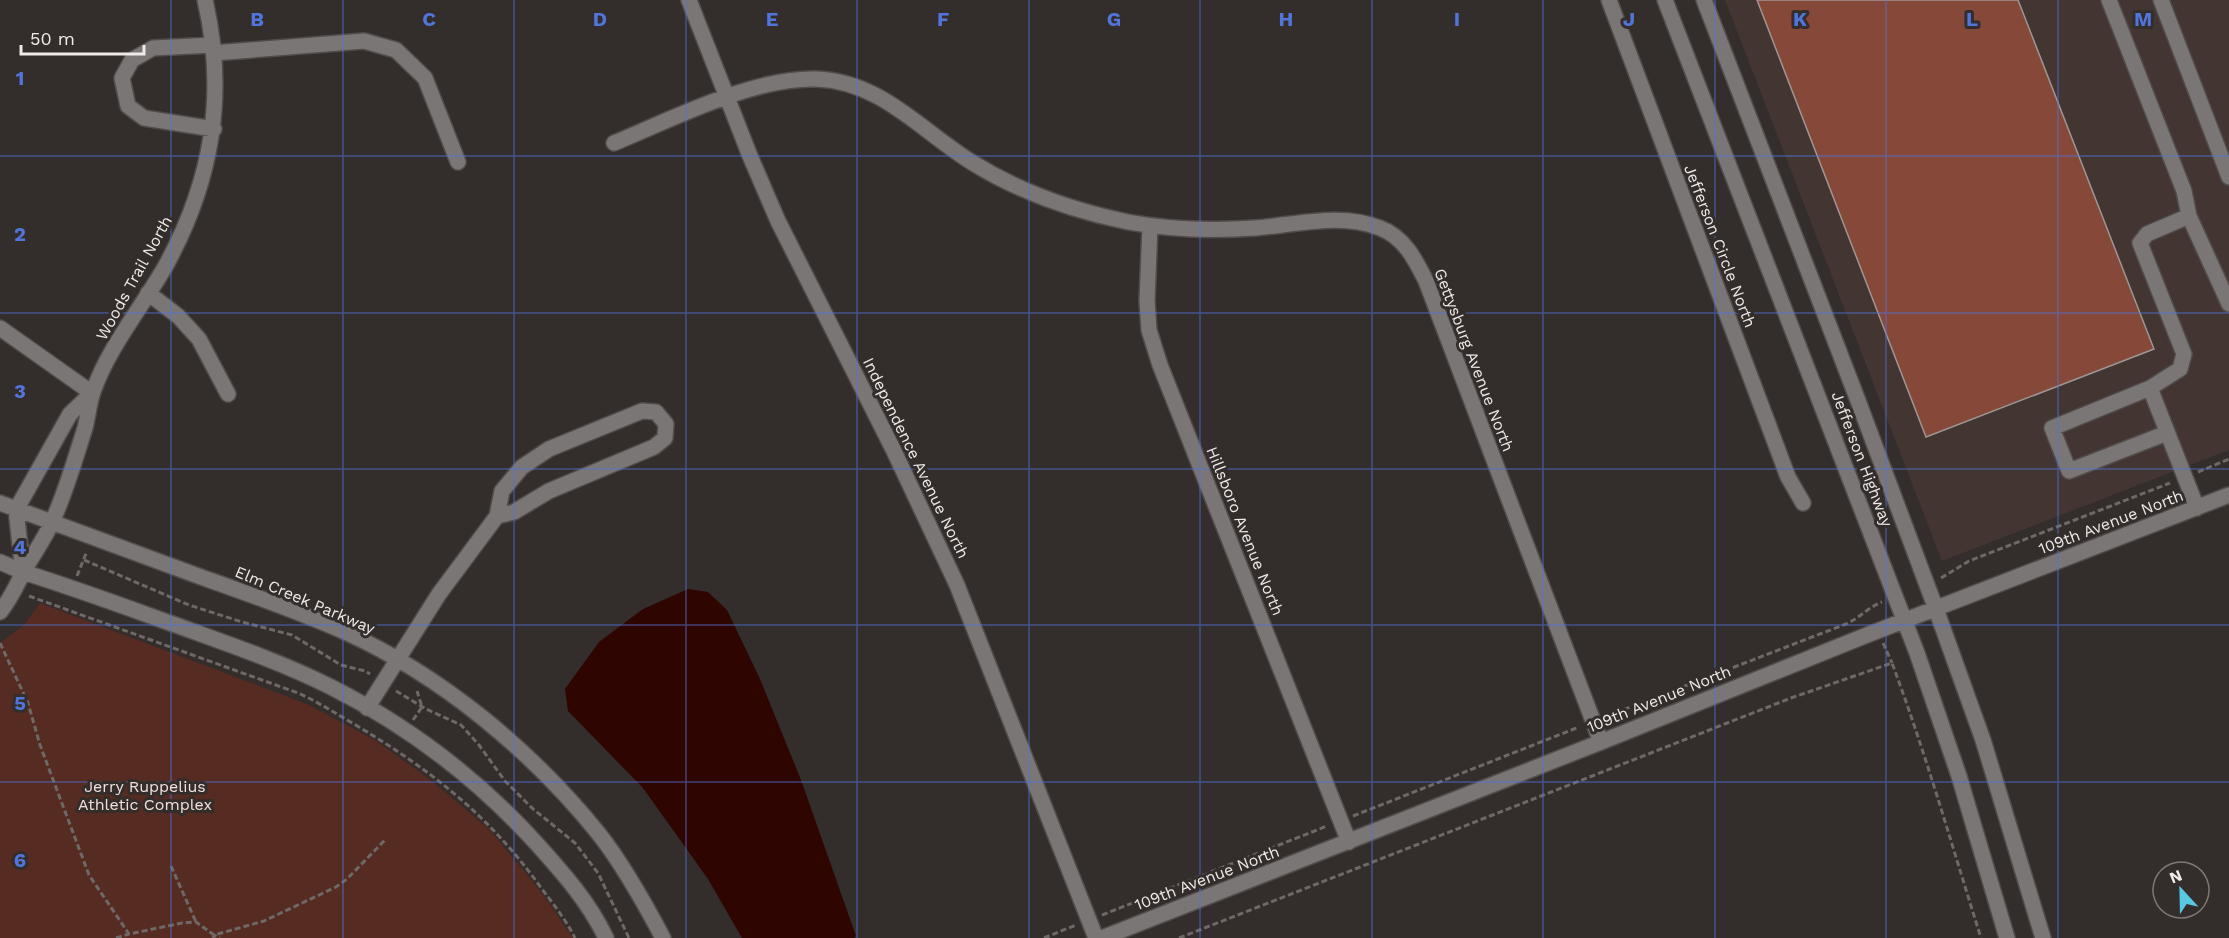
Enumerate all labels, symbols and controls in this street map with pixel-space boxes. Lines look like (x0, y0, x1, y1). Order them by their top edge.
text: B (250, 7, 264, 31)
text: C (422, 7, 436, 31)
text: D (593, 7, 607, 31)
text: E (766, 7, 778, 31)
text: F (937, 7, 949, 31)
text: G (1107, 7, 1121, 31)
text: H (1279, 7, 1293, 31)
text: I (1454, 7, 1460, 31)
text: J (1623, 7, 1635, 31)
text: K (1793, 7, 1807, 31)
text: L (1966, 7, 1978, 31)
text: M (2134, 7, 2152, 31)
scale bar (21, 18, 144, 56)
text: 50 m (30, 28, 75, 49)
text: 1 (16, 66, 24, 90)
street label: Jefferson Circle North (1680, 162, 1760, 330)
street label: Woods Trail North (92, 212, 176, 344)
text: 2 (14, 222, 26, 246)
street label: Gettysburg Avenue North (1430, 266, 1518, 454)
street label: Independence Avenue North (859, 354, 973, 562)
text: 3 (14, 379, 26, 403)
street label: Jefferson Highway (1827, 389, 1897, 530)
street label: Hillsboro Avenue North (1202, 444, 1288, 618)
street label: 109th Avenue North (2036, 486, 2186, 558)
text: 4 (14, 535, 27, 559)
street label: Elm Creek Parkway (232, 562, 379, 638)
street label: 109th Avenue North (1584, 661, 1734, 737)
text: 5 (14, 691, 26, 715)
park label: Jerry Ruppelius Athletic Complex (78, 777, 212, 814)
street label: 109th Avenue North (1132, 842, 1282, 914)
text: 6 (14, 848, 26, 872)
north arrow (2151, 860, 2211, 920)
text: N (2167, 866, 2185, 888)

